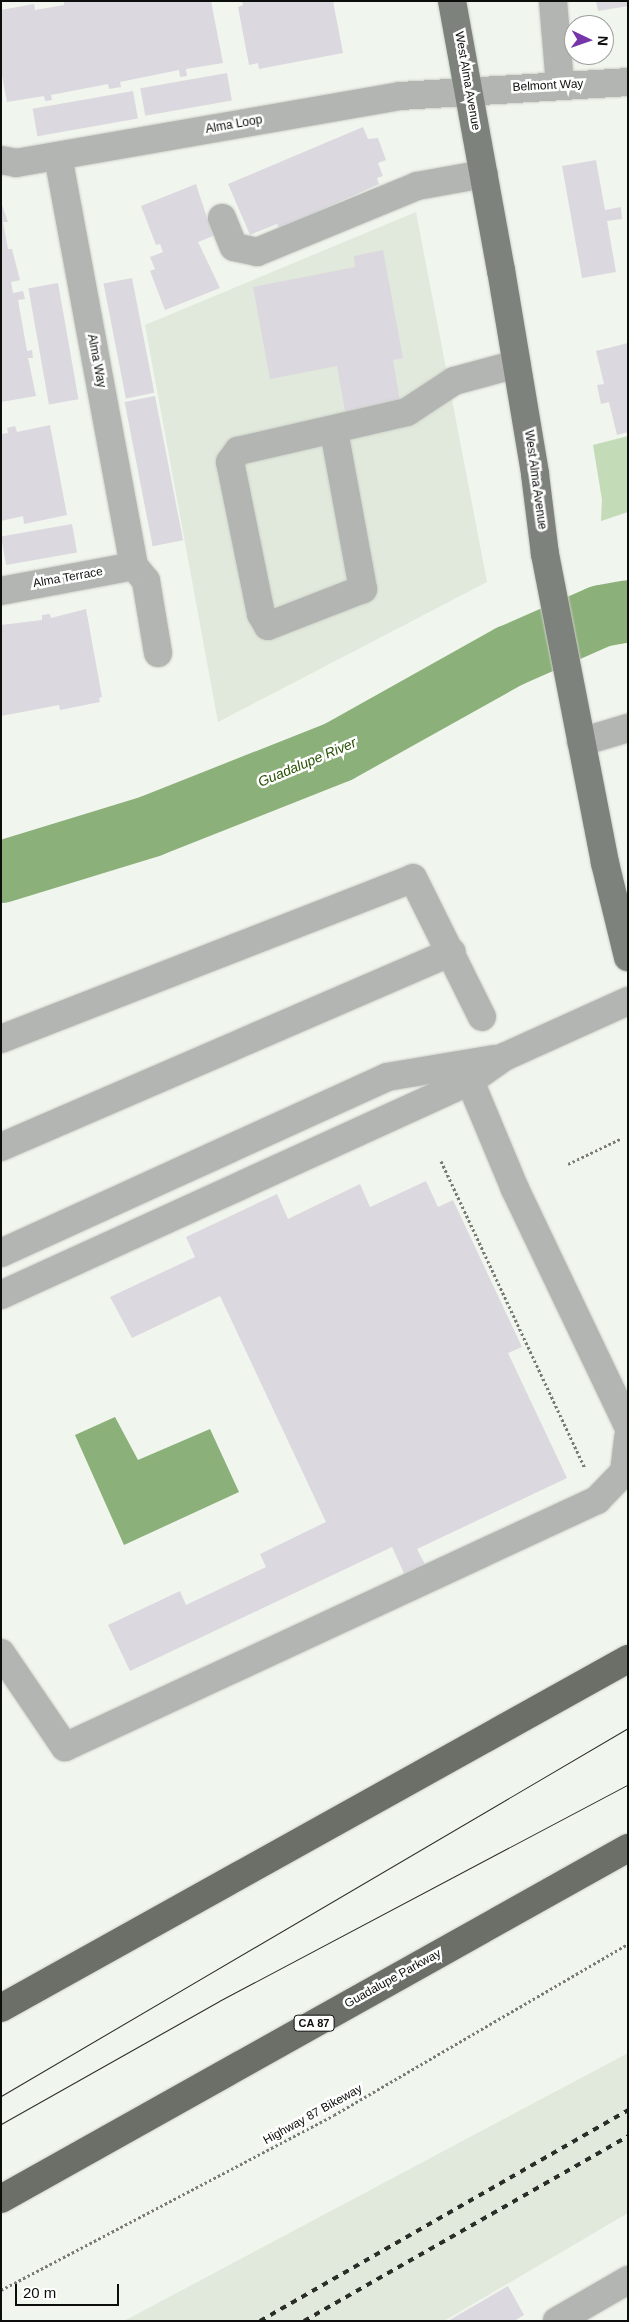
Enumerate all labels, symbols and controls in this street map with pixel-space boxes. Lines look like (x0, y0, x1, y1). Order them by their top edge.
north arrow (564, 15, 614, 65)
street label: West Alma Avenue (451, 30, 483, 132)
text: N (595, 35, 611, 46)
street label: Belmont Way (512, 77, 584, 95)
street label: Alma Loop (205, 113, 263, 137)
street label: Alma Way (84, 333, 108, 389)
street label: West Alma Avenue (521, 429, 549, 531)
street label: Alma Terrace (32, 565, 104, 591)
water label: Guadalupe River (255, 734, 359, 790)
street label: Guadalupe Parkway (342, 1947, 444, 2011)
road number: CA 87 (293, 2015, 335, 2032)
street label: Highway 87 Bikeway (261, 2082, 365, 2148)
scale bar (18, 2274, 121, 2306)
text: 20 m (23, 2284, 56, 2301)

